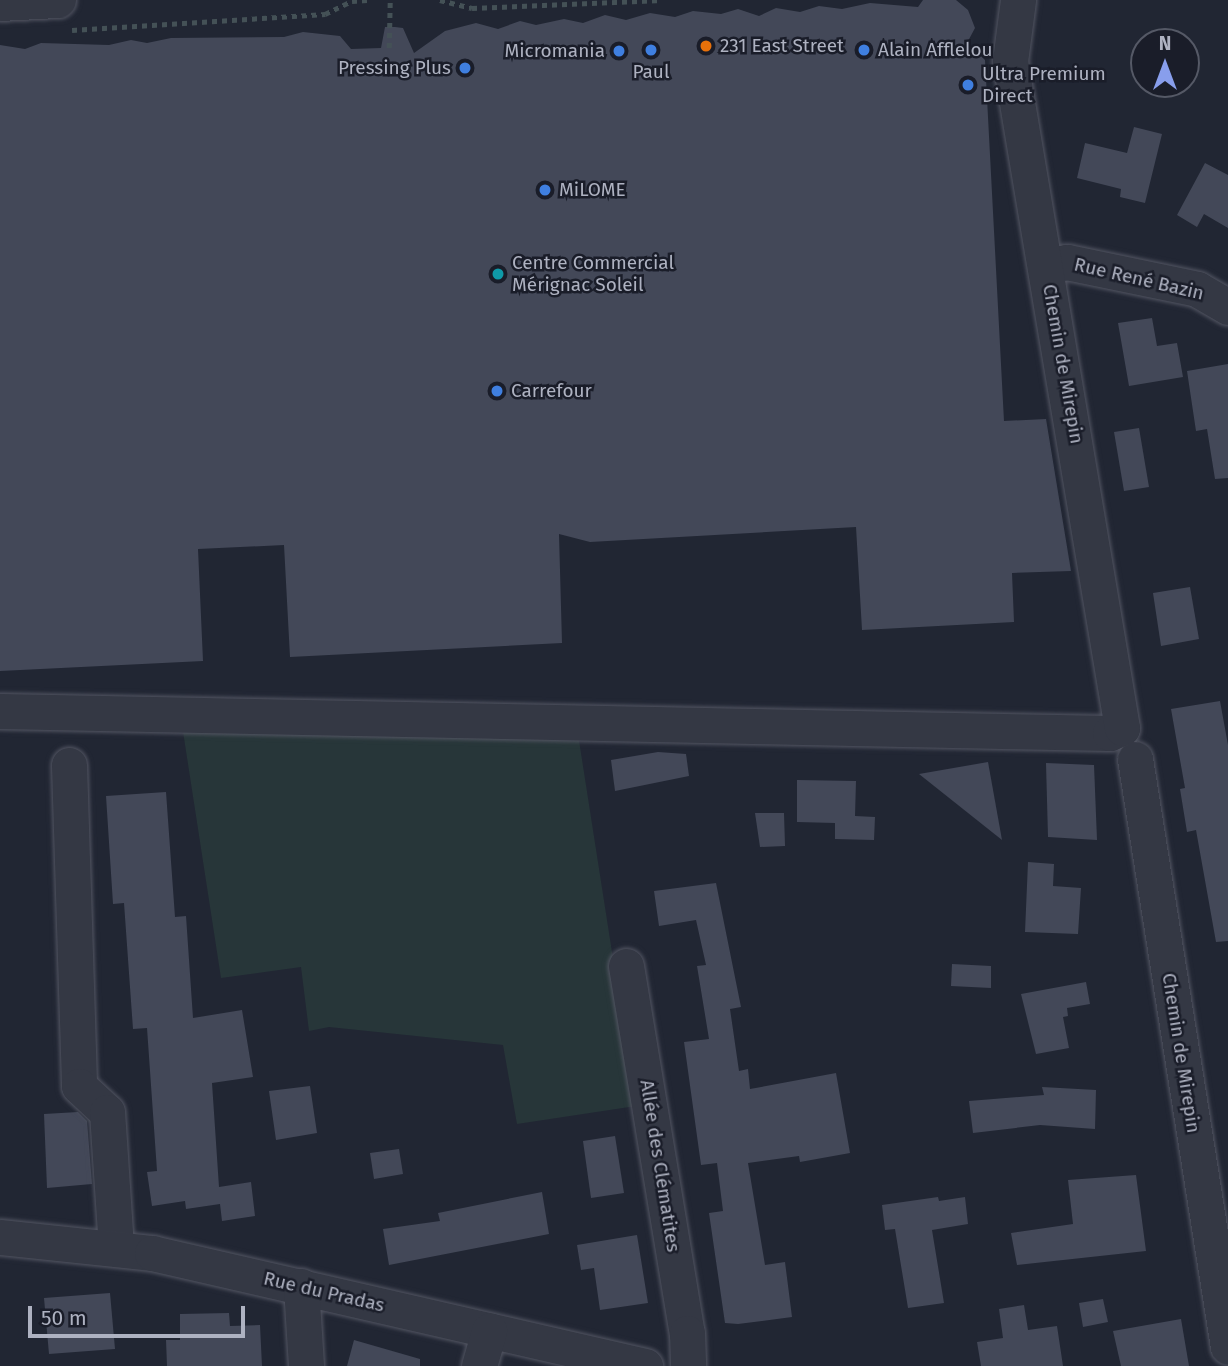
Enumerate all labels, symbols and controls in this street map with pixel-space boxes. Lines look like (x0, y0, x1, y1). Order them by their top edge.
north arrow (1130, 28, 1200, 98)
text: N (1159, 32, 1171, 55)
place label: 231 East Street (720, 35, 844, 57)
marker: 231 East Street (698, 38, 714, 54)
place label: Alain Afflelou (878, 39, 993, 61)
place label: Micromania (504, 40, 605, 62)
marker: Paul (643, 42, 659, 58)
marker: Alain Afflelou (856, 42, 872, 58)
marker: Micromania (611, 43, 627, 59)
place label: Pressing Plus (338, 57, 451, 79)
marker: Pressing Plus (457, 60, 473, 76)
place label: Paul (633, 61, 669, 83)
place label: Ultra Premium Direct (982, 63, 1106, 107)
marker: Ultra Premium Direct (960, 77, 976, 93)
place label: MiLOME (559, 179, 626, 201)
marker: MiLOME (537, 182, 553, 198)
place label: Centre Commercial Mérignac Soleil (512, 252, 674, 296)
street label: Rue René Bazin (1072, 253, 1206, 305)
marker: Centre Commercial Mérignac Soleil (490, 266, 506, 282)
street label: Chemin de Mirepin (1038, 282, 1088, 446)
place label: Carrefour (511, 380, 592, 402)
marker: Carrefour (489, 383, 505, 399)
street label: Chemin de Mirepin (1157, 971, 1205, 1135)
street label: Allée des Clématites (635, 1078, 685, 1254)
street label: Rue du Pradas (261, 1267, 387, 1317)
scale bar (32, 1292, 248, 1336)
text: 50 m (41, 1305, 87, 1331)

